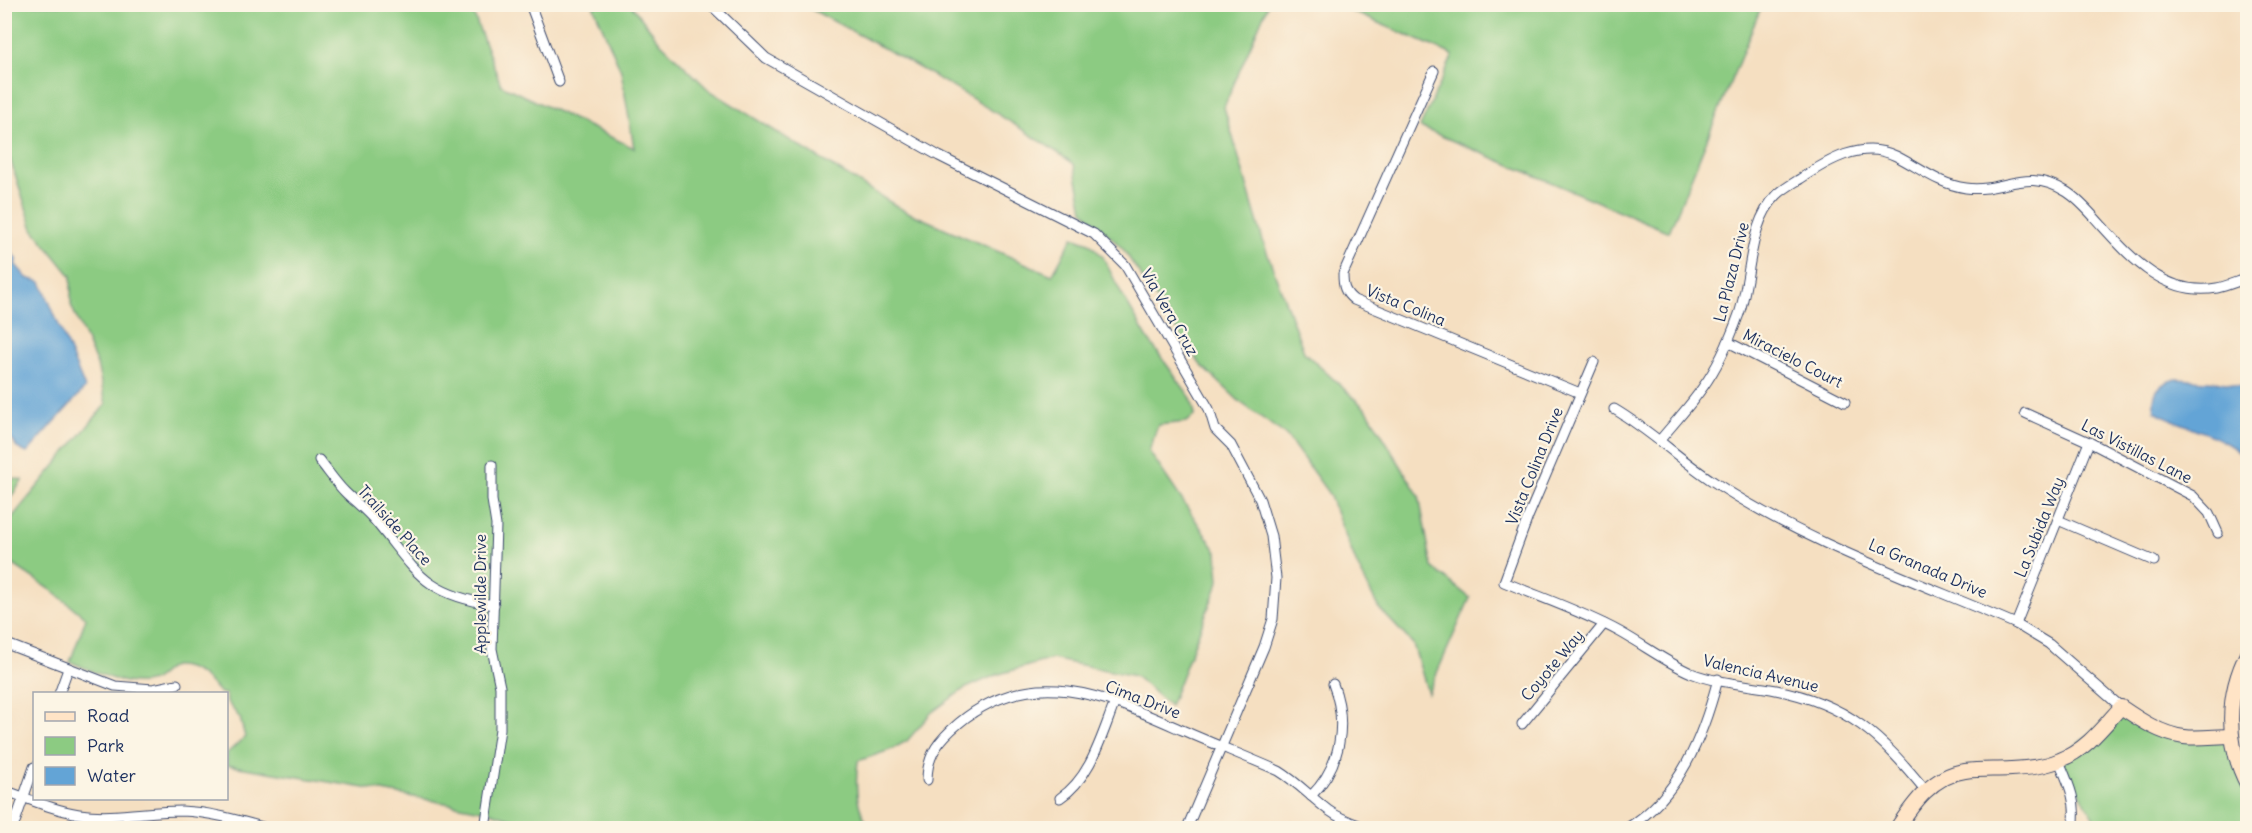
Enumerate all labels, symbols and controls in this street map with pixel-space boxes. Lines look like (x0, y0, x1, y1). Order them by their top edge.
street label: La Plaza Drive (1709, 220, 1753, 324)
street label: Via Vera Cruz (1137, 265, 1203, 360)
street label: Vista Colina (1363, 280, 1449, 330)
street label: Miracielo Court (1740, 324, 1847, 392)
street label: Vista Colina Drive (1501, 404, 1567, 528)
street label: Las Vistillas Lane (2078, 414, 2196, 488)
street label: La Subida Way (2010, 474, 2068, 580)
street label: Trailside Place (354, 481, 436, 569)
street label: Applewilde Drive (470, 534, 490, 654)
street label: La Granada Drive (1866, 534, 1990, 602)
street label: Coyote Way (1516, 625, 1588, 705)
street label: Valencia Avenue (1701, 650, 1821, 696)
street label: Cima Drive (1103, 676, 1183, 722)
legend (33, 692, 228, 800)
text: Road (87, 704, 130, 727)
text: Park (87, 734, 124, 757)
text: Water (87, 764, 137, 787)

